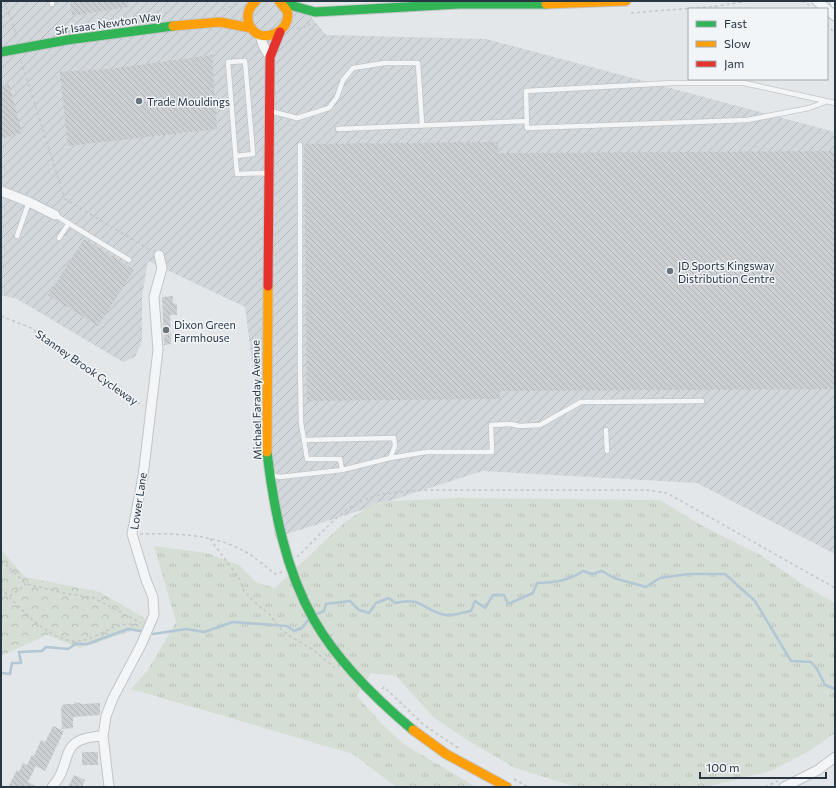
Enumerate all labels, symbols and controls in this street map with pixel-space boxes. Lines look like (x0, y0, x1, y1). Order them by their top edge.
legend (688, 8, 828, 80)
street label: Sir Isaac Newton Way (54, 9, 162, 37)
text: Fast (724, 16, 747, 30)
text: Slow (724, 36, 751, 50)
text: Jam (724, 56, 744, 71)
place label: Trade Mouldings (147, 95, 230, 108)
marker: Trade Mouldings (134, 96, 144, 106)
place label: JD Sports Kingsway Distribution Centre (678, 259, 775, 285)
marker: JD Sports Kingsway Distribution Centre (665, 266, 675, 276)
place label: Dixon Green Farmhouse (174, 318, 236, 344)
marker: Dixon Green Farmhouse (161, 325, 171, 335)
street label: Stanney Brook Cycleway (33, 327, 141, 407)
street label: Michael Faraday Avenue (248, 340, 264, 460)
street label: Lower Lane (127, 471, 149, 531)
scale bar (700, 754, 826, 780)
text: 100 m (706, 760, 740, 774)

